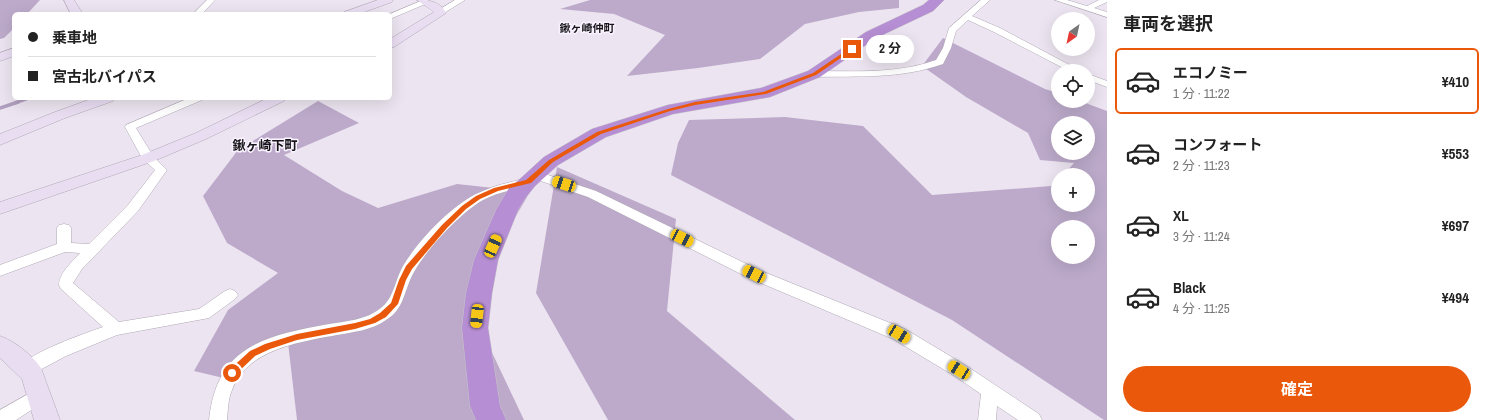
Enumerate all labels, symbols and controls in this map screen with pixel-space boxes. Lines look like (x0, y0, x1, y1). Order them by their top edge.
text: 車両を選択 (1123, 11, 1213, 36)
north arrow (1051, 12, 1095, 56)
map controls (1051, 12, 1095, 264)
district label: 鍬ヶ崎仲町 (560, 21, 615, 35)
text: 乗車地 (52, 27, 97, 48)
callout: 2 分 (866, 35, 914, 63)
route end (843, 40, 861, 58)
text: 2 分 (879, 40, 901, 57)
text: エコノミー (1173, 62, 1248, 83)
icon: car (1125, 63, 1161, 99)
button: locate (1051, 64, 1095, 108)
text: 宮古北バイパス (52, 66, 157, 87)
text: ¥410 (1442, 71, 1469, 92)
text: 1 分 · 11:22 (1173, 85, 1230, 102)
button: layers (1051, 116, 1095, 160)
text: コンフォート (1173, 134, 1263, 155)
icon: car (1125, 135, 1161, 171)
district label: 鍬ヶ崎下町 (232, 137, 298, 154)
text: ¥553 (1442, 143, 1469, 164)
text: 2 分 · 11:23 (1173, 157, 1230, 174)
button: + (1051, 168, 1095, 212)
car (551, 175, 577, 193)
text: XL (1173, 205, 1189, 226)
icon: car (1125, 207, 1161, 243)
text: ¥697 (1442, 215, 1469, 236)
button: − (1051, 220, 1095, 264)
car (669, 227, 695, 249)
text: 3 分 · 11:24 (1173, 228, 1230, 245)
car (483, 233, 503, 259)
car (741, 263, 767, 285)
text: Black (1173, 277, 1206, 298)
icon: car (1125, 279, 1161, 315)
text: ¥494 (1442, 287, 1469, 308)
text: 4 分 · 11:25 (1173, 300, 1230, 317)
car (470, 303, 484, 329)
car (886, 323, 912, 345)
car (946, 359, 972, 381)
route start (223, 364, 241, 382)
button: 確定 (1123, 366, 1471, 412)

